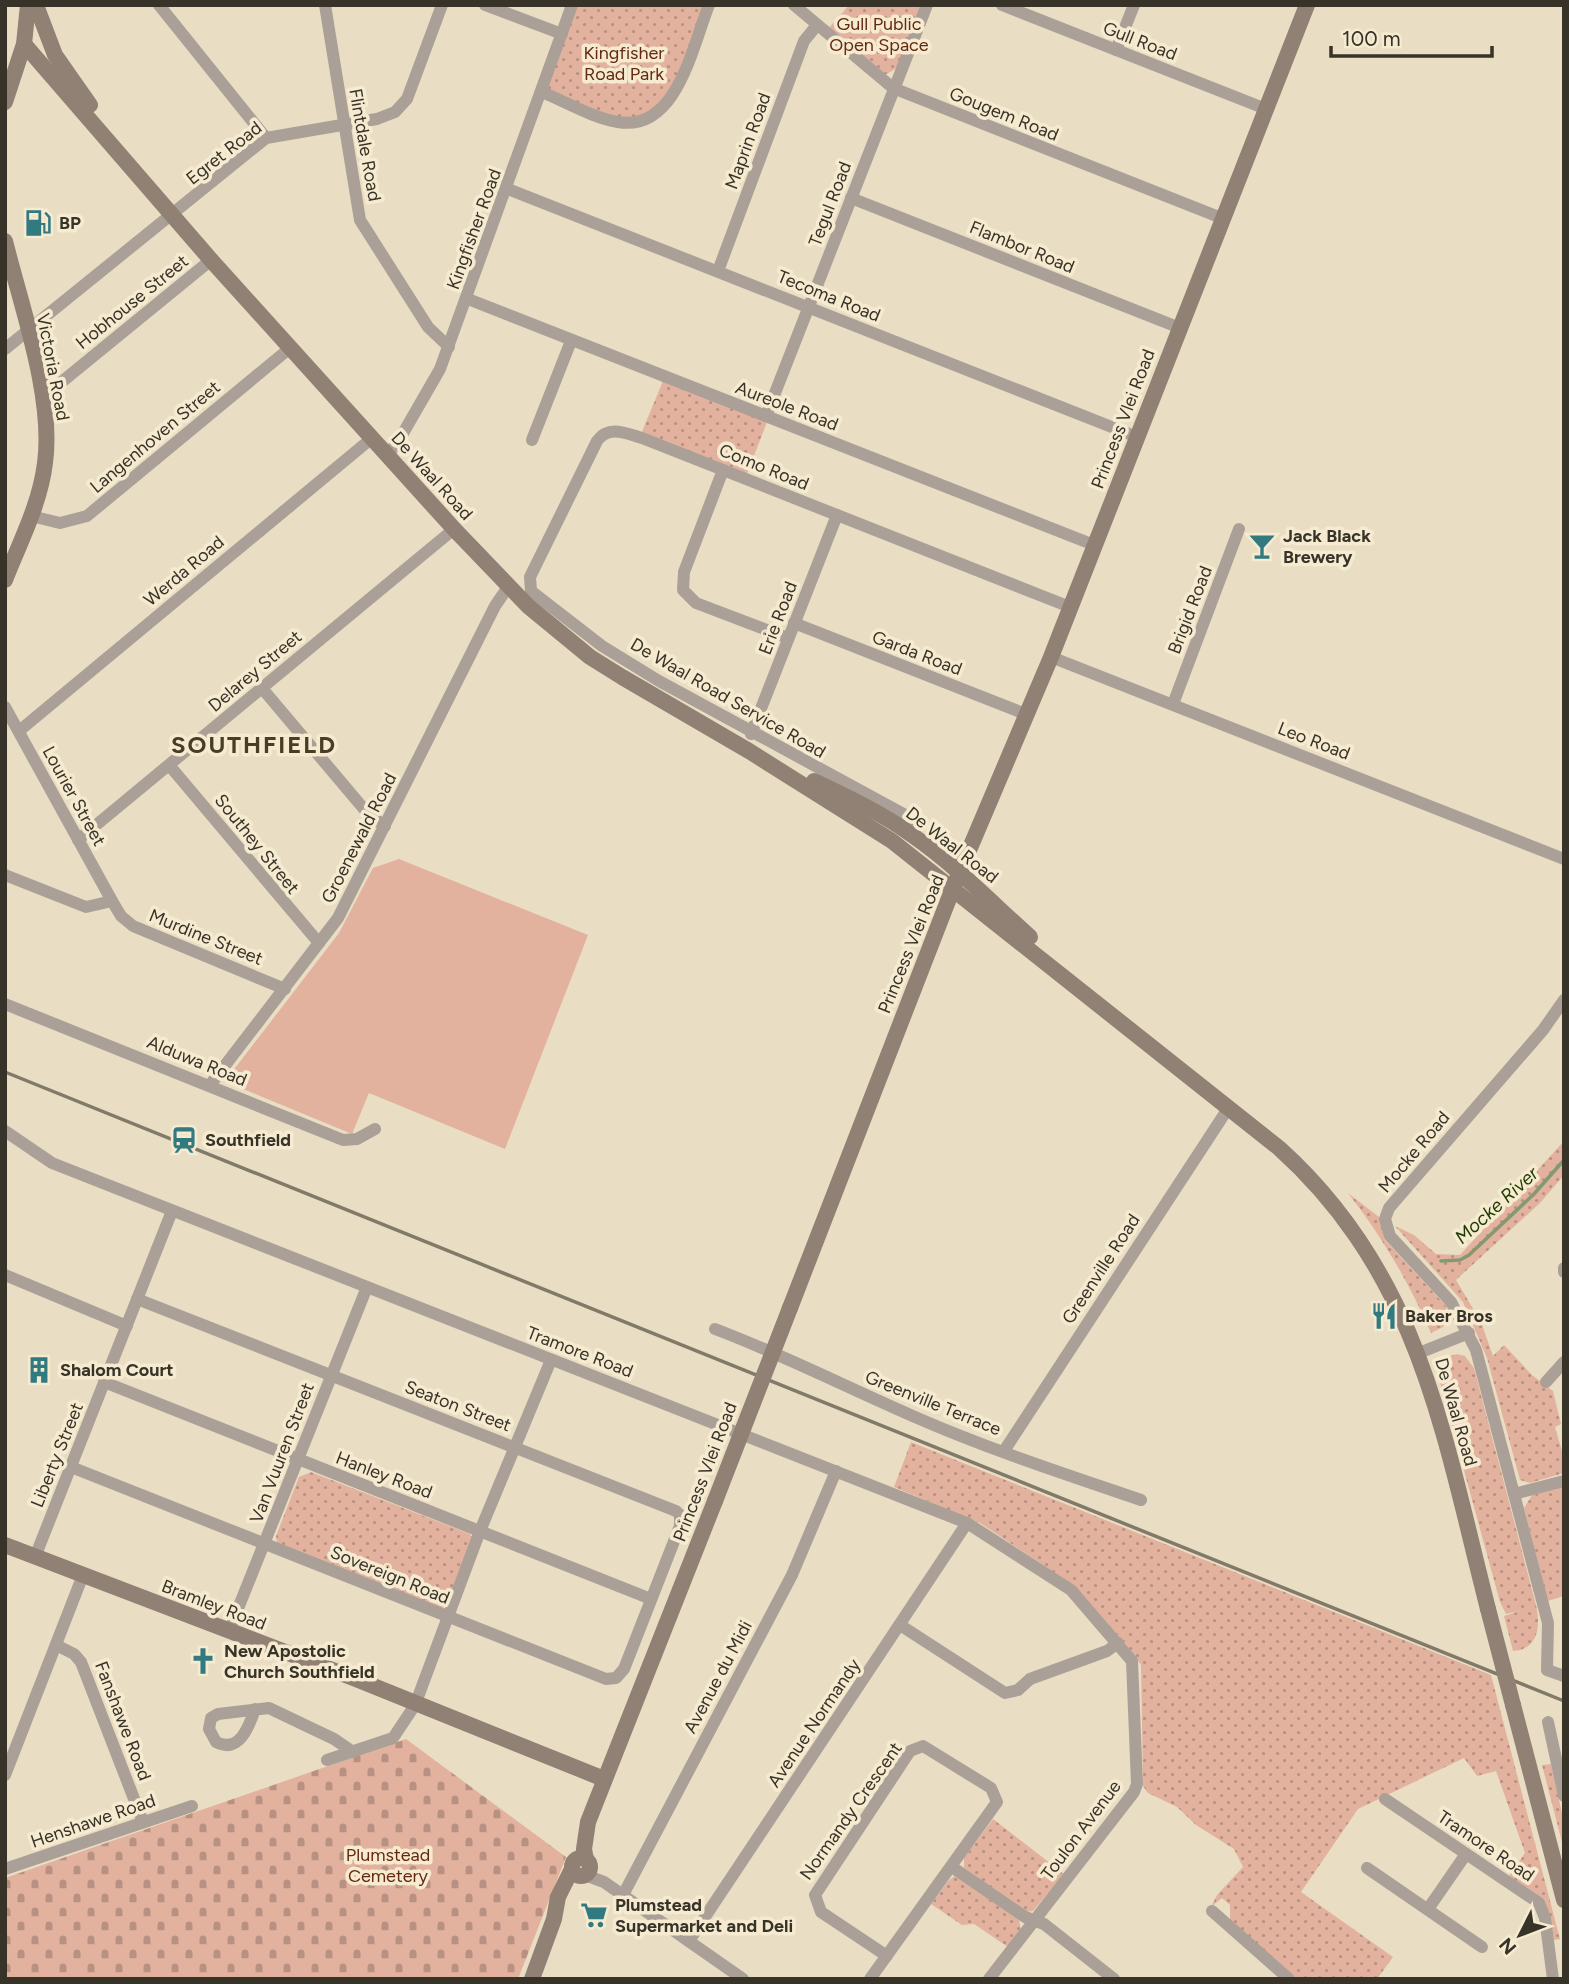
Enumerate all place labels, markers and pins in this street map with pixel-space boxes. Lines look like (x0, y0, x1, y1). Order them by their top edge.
fuel station icon: BP (23, 208, 53, 238)
place label: BP (59, 212, 81, 234)
place label: Jack Black Brewery (1283, 525, 1371, 568)
bar icon: Jack Black Brewery (1247, 531, 1277, 561)
station icon: Southfield (169, 1125, 199, 1155)
place label: Southfield (205, 1129, 291, 1151)
restaurant icon: Baker Bros (1369, 1301, 1399, 1331)
place label: Baker Bros (1405, 1305, 1493, 1327)
building icon: Shalom Court (24, 1355, 54, 1385)
place label: Shalom Court (60, 1359, 173, 1381)
place label: New Apostolic Church Southfield (224, 1640, 375, 1683)
church icon: New Apostolic Church Southfield (188, 1646, 218, 1676)
place label: Plumstead Supermarket and Deli (615, 1894, 793, 1937)
supermarket icon: Plumstead Supermarket and Deli (579, 1900, 609, 1930)

